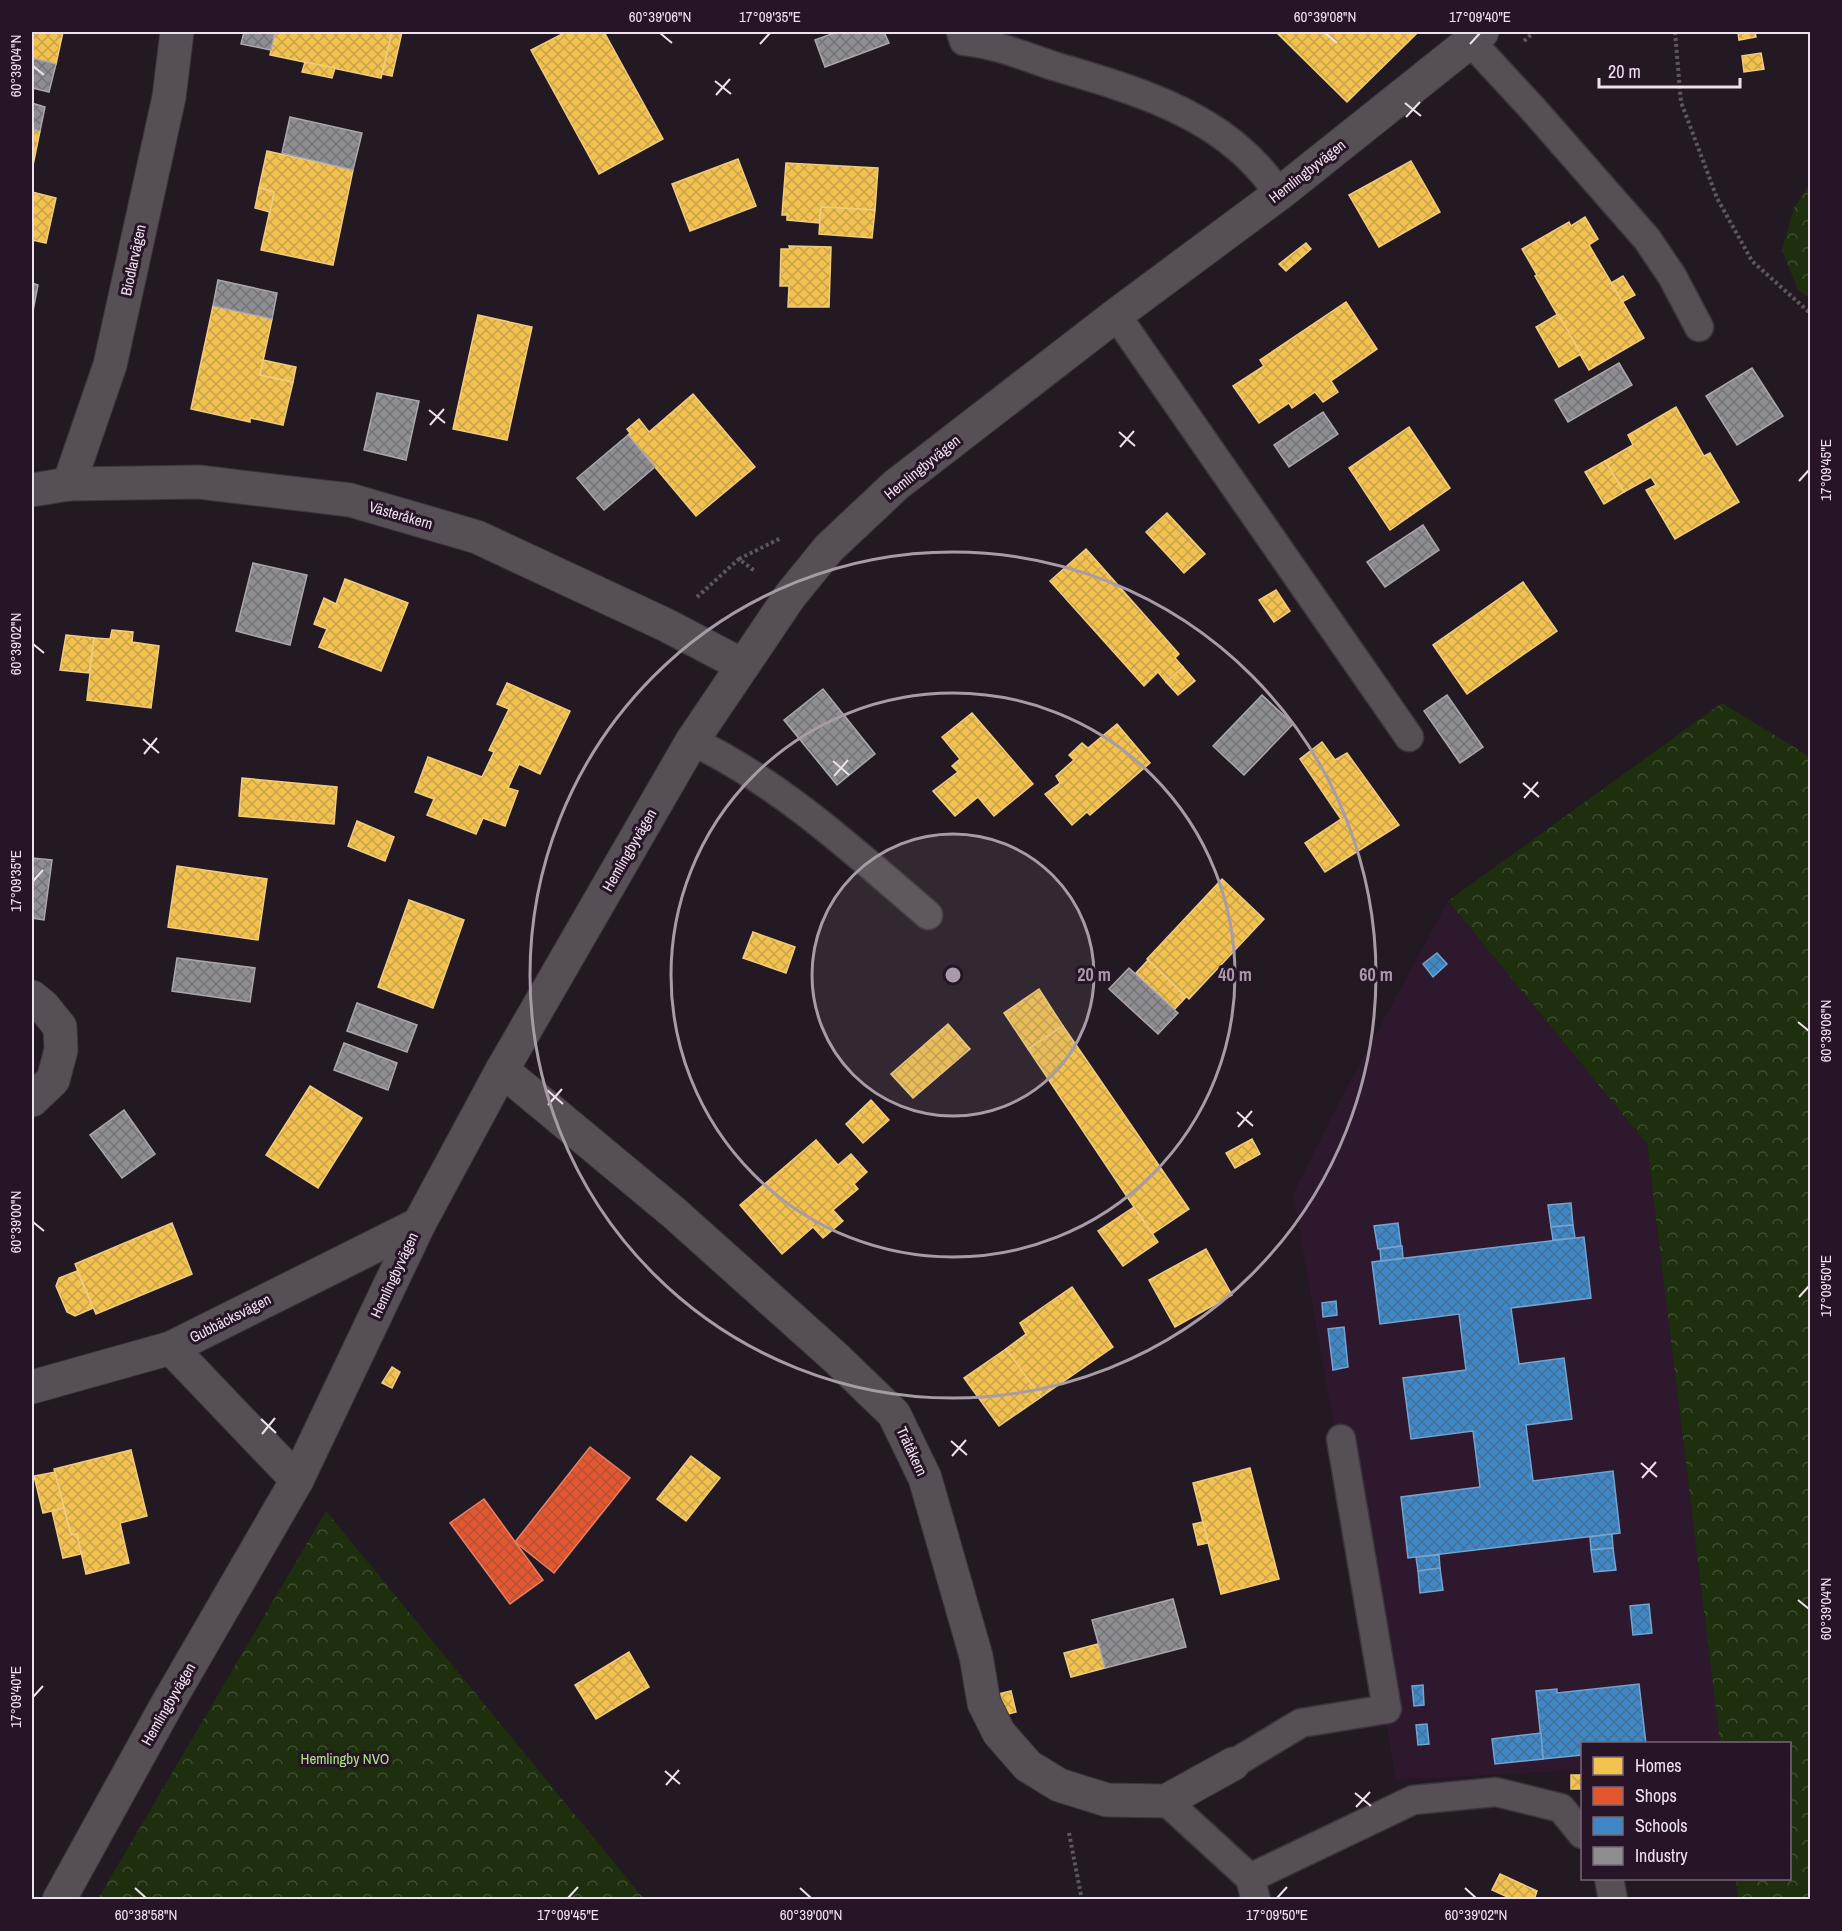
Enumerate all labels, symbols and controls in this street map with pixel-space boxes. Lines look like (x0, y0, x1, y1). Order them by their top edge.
text: 60°39'06"N (629, 6, 691, 27)
text: 17°09'35"E (739, 6, 801, 27)
text: 60°39'08"N (1294, 6, 1356, 27)
text: 17°09'40"E (1449, 6, 1511, 27)
text: 60°39'04"N (5, 35, 26, 97)
scale bar (1599, 51, 1740, 89)
text: 20 m (1608, 59, 1641, 84)
street label: Hemlingbyvägen (1264, 134, 1350, 208)
street label: Biodlarvägen (115, 222, 151, 298)
street label: Hemlingbyvägen (880, 430, 964, 504)
text: 17°09'45"E (1815, 439, 1836, 501)
street label: Västeråkern (367, 496, 435, 534)
text: 60°39'02"N (5, 613, 26, 675)
street label: Hemlingbyvägen (597, 805, 661, 895)
text: 17°09'35"E (5, 850, 26, 912)
text: 20 m (1077, 962, 1111, 987)
text: 40 m (1218, 962, 1252, 987)
text: 60 m (1359, 962, 1393, 987)
centre of rings (943, 965, 963, 985)
text: 60°39'06"N (1815, 1000, 1836, 1062)
text: 60°39'00"N (5, 1191, 26, 1253)
street label: Hemlingbyvägen (365, 1229, 423, 1321)
text: 17°09'50"E (1815, 1255, 1836, 1317)
street label: Gubbäcksvägen (186, 1288, 274, 1348)
street label: Trätåkern (891, 1423, 933, 1479)
text: 60°39'04"N (1815, 1578, 1836, 1640)
street label: Hemlingbyvägen (136, 1659, 200, 1749)
text: 17°09'40"E (5, 1666, 26, 1728)
legend (1581, 1742, 1791, 1880)
park label: Hemlingby NVO (301, 1748, 389, 1769)
text: Homes (1635, 1753, 1682, 1778)
text: Shops (1635, 1783, 1677, 1808)
text: Schools (1635, 1813, 1688, 1838)
text: Industry (1635, 1843, 1688, 1868)
text: 60°38'58"N (115, 1904, 177, 1925)
text: 17°09'45"E (537, 1904, 599, 1925)
text: 60°39'00"N (780, 1904, 842, 1925)
text: 17°09'50"E (1246, 1904, 1308, 1925)
text: 60°39'02"N (1445, 1904, 1507, 1925)

